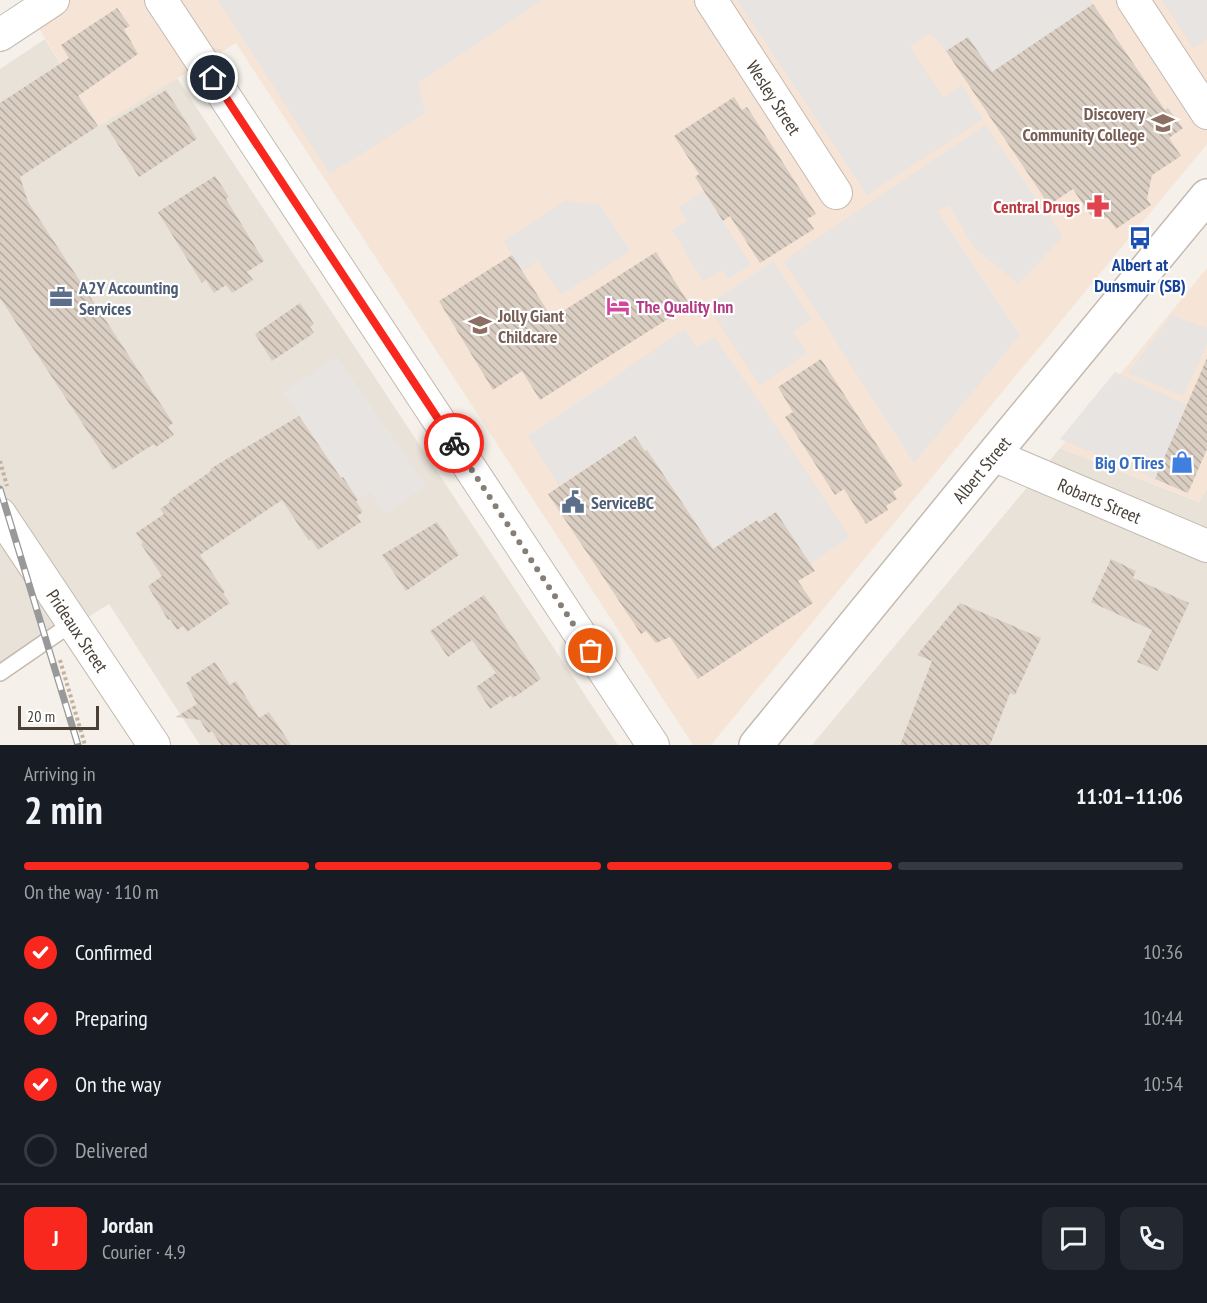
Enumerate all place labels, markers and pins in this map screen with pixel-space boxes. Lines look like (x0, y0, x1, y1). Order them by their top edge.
pin (187, 52, 238, 103)
place label: Discovery Community College (1022, 102, 1146, 146)
school or university icon: Discovery Community College (1150, 110, 1176, 136)
pharmacy icon: Central Drugs (1085, 193, 1111, 219)
place label: Central Drugs (993, 195, 1080, 218)
bus stop icon: Albert at Dunsmuir (SB) (1127, 225, 1153, 251)
place label: Albert at Dunsmuir (SB) (1094, 253, 1186, 297)
place label: A2Y Accounting Services (78, 276, 179, 320)
office icon: A2Y Accounting Services (48, 284, 74, 310)
hotel icon: The Quality Inn (605, 293, 631, 319)
place label: The Quality Inn (636, 295, 733, 318)
place label: Jolly Giant Childcare (497, 304, 565, 348)
school or university icon: Jolly Giant Childcare (467, 312, 493, 338)
shop icon: Big O Tires (1169, 449, 1195, 475)
place label: Big O Tires (1095, 451, 1164, 474)
public building icon: ServiceBC (560, 489, 586, 515)
place label: ServiceBC (591, 491, 654, 514)
pin (565, 625, 616, 676)

